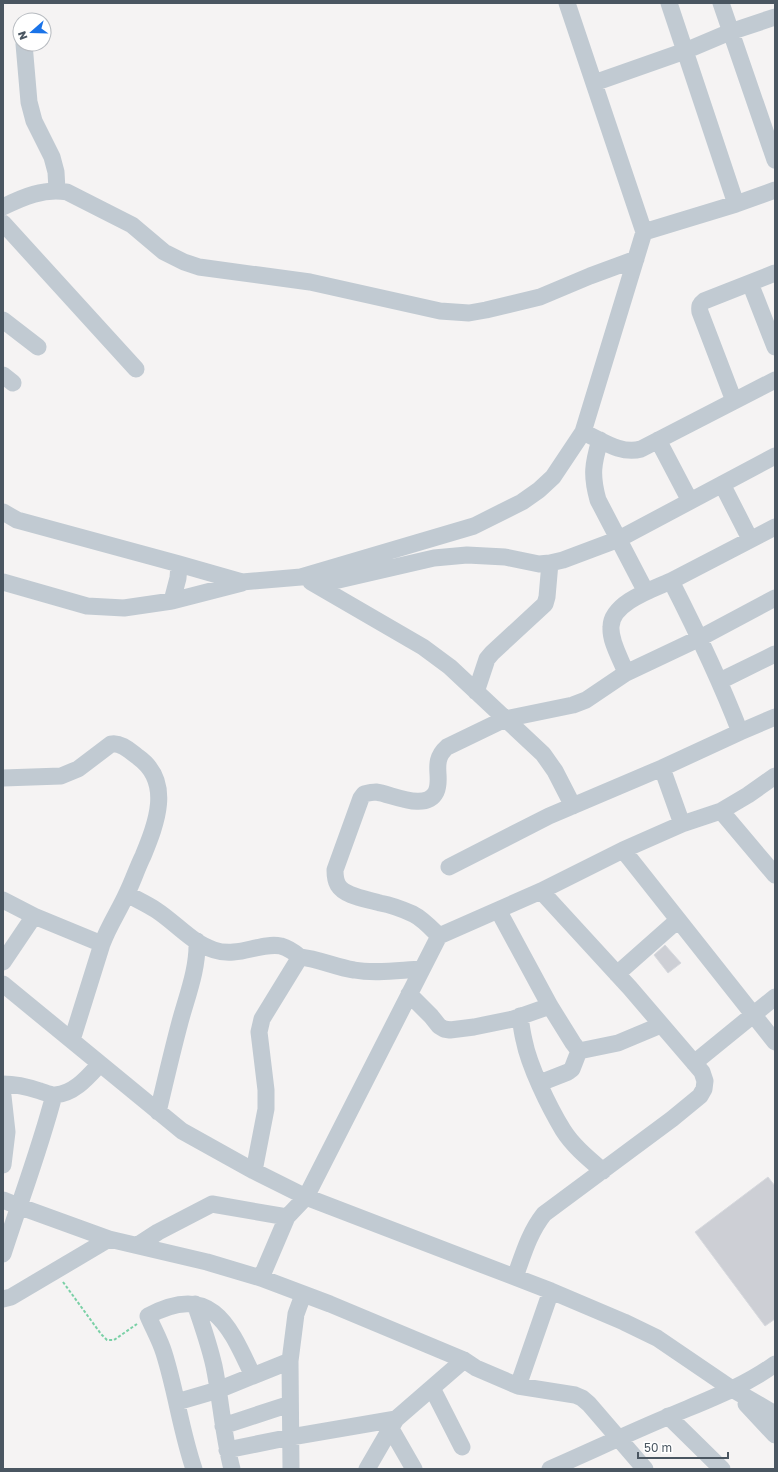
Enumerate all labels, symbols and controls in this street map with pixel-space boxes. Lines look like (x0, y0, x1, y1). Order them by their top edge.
north arrow (12, 12, 52, 52)
text: N (15, 29, 30, 42)
scale bar (638, 1434, 728, 1460)
text: 50 m (644, 1440, 672, 1455)

